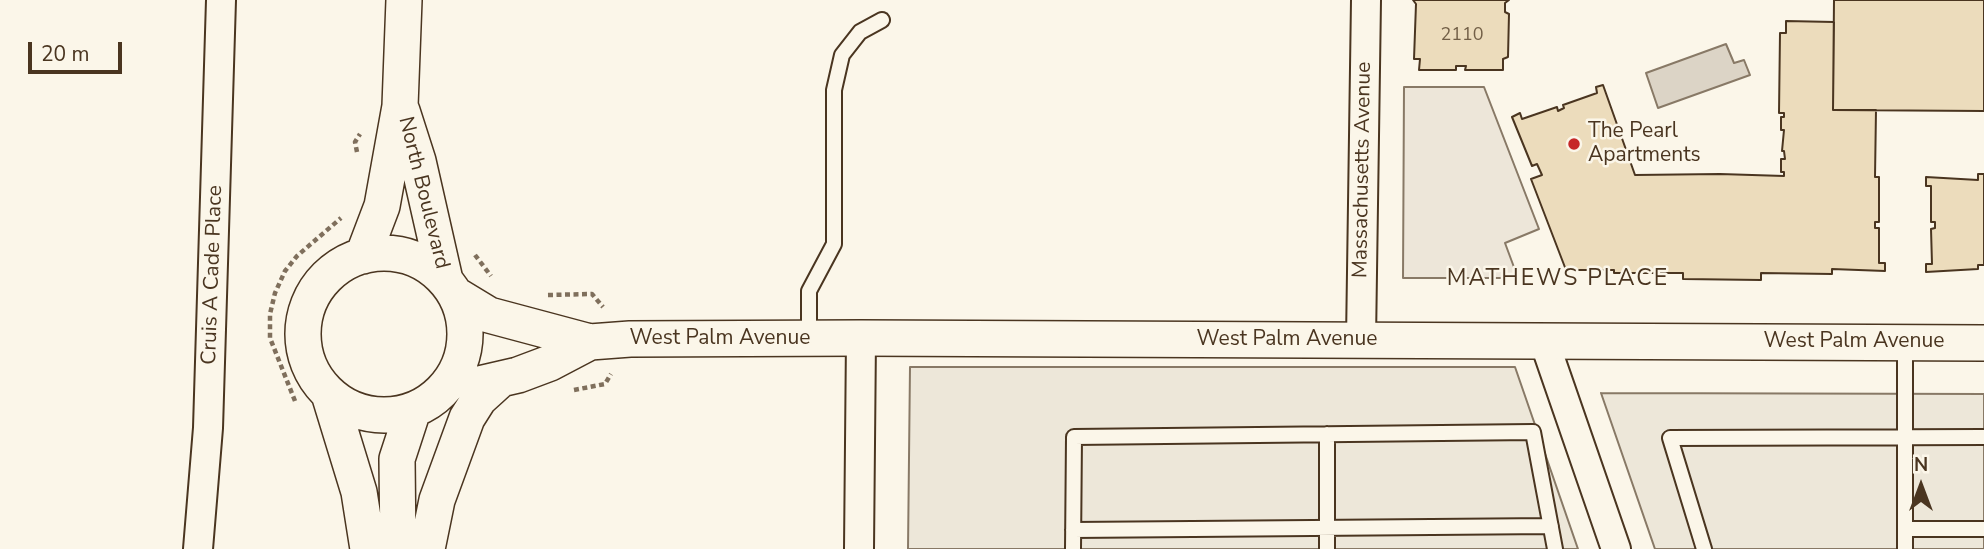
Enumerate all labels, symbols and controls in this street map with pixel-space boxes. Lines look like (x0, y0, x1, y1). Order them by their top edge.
house number: 2110 (1440, 25, 1484, 47)
scale bar (32, 28, 126, 72)
text: 20 m (41, 40, 90, 68)
street label: Massachusetts Avenue (1349, 62, 1377, 278)
street label: North Boulevard (392, 114, 454, 272)
place label: The Pearl Apartments (1588, 119, 1701, 169)
marker: The Pearl Apartments (1566, 136, 1582, 152)
street label: Cruis A Cade Place (197, 185, 229, 365)
district label: MATHEWS PLACE (1448, 265, 1668, 293)
street label: West Palm Avenue (630, 326, 810, 352)
street label: West Palm Avenue (1197, 327, 1377, 353)
street label: West Palm Avenue (1764, 329, 1944, 355)
north arrow (1886, 451, 1956, 521)
text: N (1914, 452, 1928, 478)

